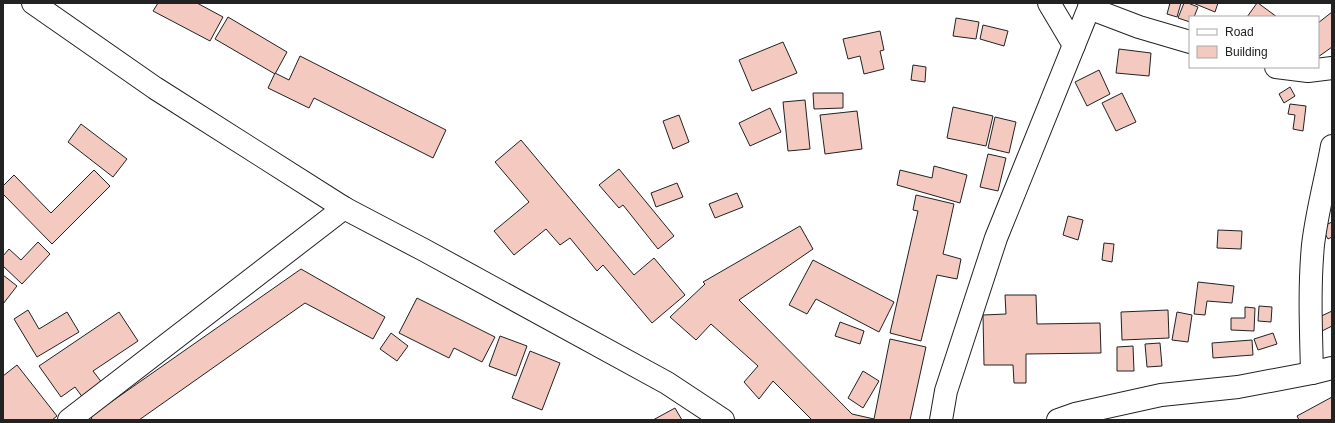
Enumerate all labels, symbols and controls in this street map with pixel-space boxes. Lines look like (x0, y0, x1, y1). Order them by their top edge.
legend (1189, 16, 1319, 68)
text: Road (1225, 25, 1254, 39)
text: Building (1225, 45, 1268, 59)

